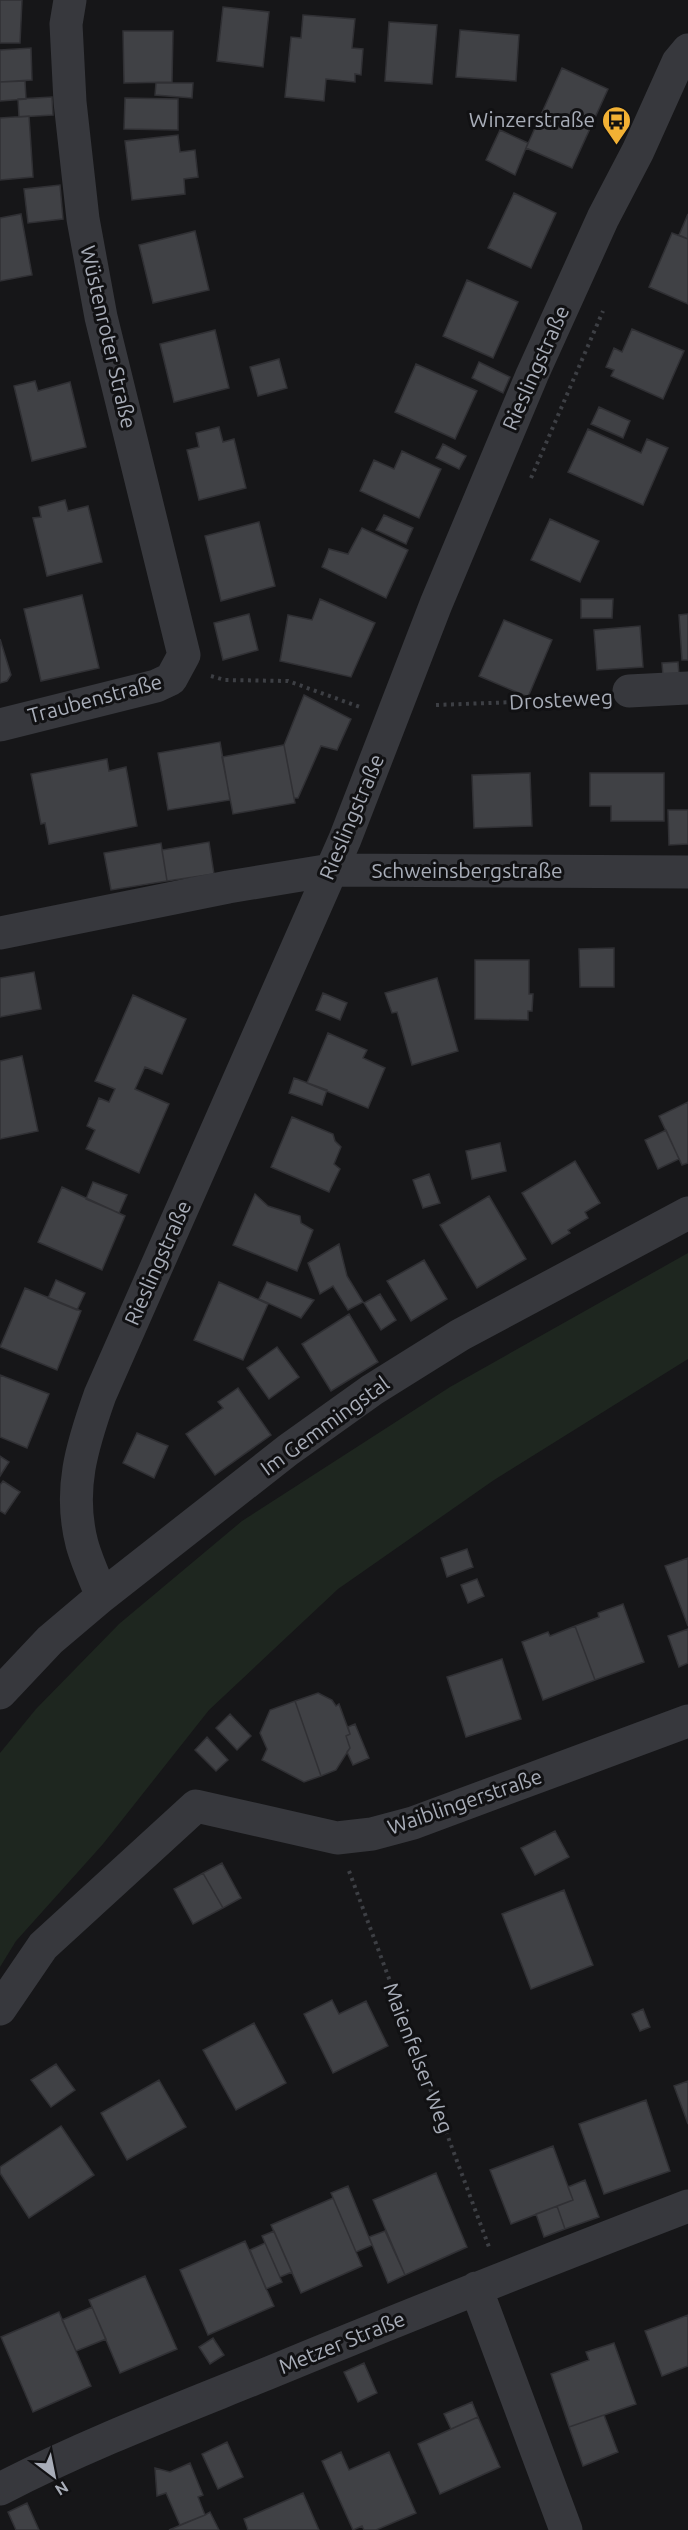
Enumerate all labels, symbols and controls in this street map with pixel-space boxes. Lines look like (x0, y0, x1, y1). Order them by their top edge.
bus stop icon: Winzerstraße (600, 104, 632, 146)
place label: Winzerstraße (469, 107, 595, 131)
street label: Wüstenroter Straße (76, 243, 142, 431)
street label: Rieslingstraße (497, 302, 573, 434)
street label: Traubenstraße (25, 669, 164, 727)
street label: Drosteweg (508, 684, 613, 714)
street label: Rieslingstraße (314, 750, 388, 883)
street label: Schweinsbergstraße (371, 858, 563, 882)
street label: Rieslingstraße (119, 1197, 195, 1329)
street label: Im Gemmingstal (256, 1371, 393, 1480)
street label: Waiblingerstraße (384, 1763, 545, 1839)
street label: Maienfelser Weg (379, 1979, 459, 2136)
street label: Metzer Straße (275, 2306, 408, 2378)
north arrow (24, 2446, 84, 2506)
text: N (52, 2478, 72, 2500)

